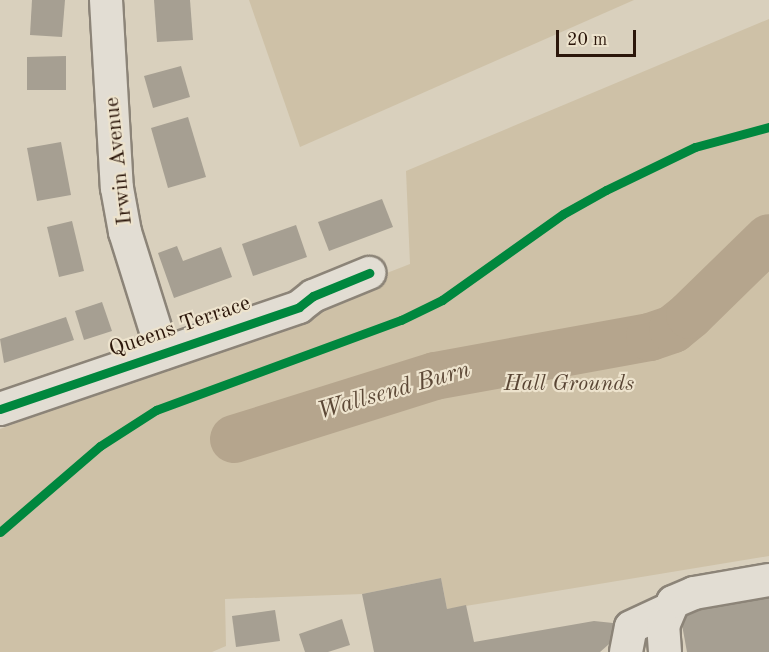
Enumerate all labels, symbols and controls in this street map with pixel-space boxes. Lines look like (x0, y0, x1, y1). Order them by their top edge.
scale bar (559, 18, 638, 56)
text: 20 m (567, 31, 607, 49)
street label: Irwin Avenue (99, 96, 139, 226)
street label: Queens Terrace (106, 290, 254, 364)
water label: Wallsend Burn (314, 356, 474, 428)
park label: Hall Grounds (504, 372, 634, 398)

